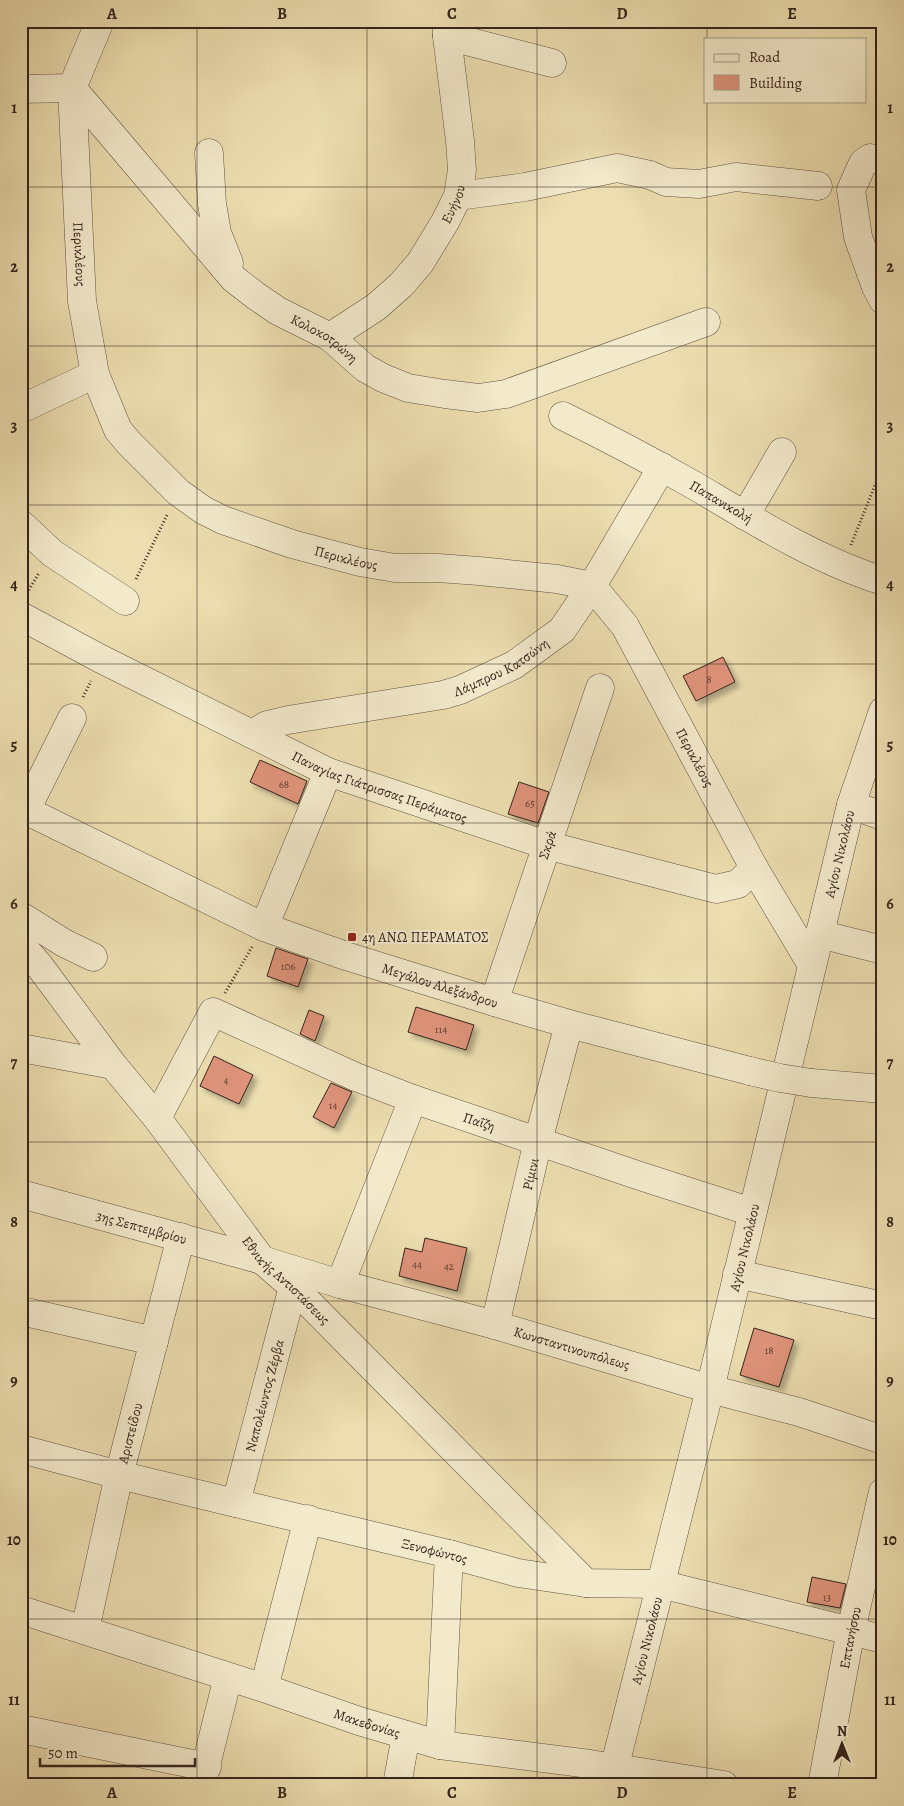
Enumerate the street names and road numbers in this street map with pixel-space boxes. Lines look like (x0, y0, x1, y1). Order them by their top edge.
street label: Ευήνου (437, 184, 470, 227)
street label: Περικλέους (68, 221, 90, 287)
street label: Κολοκοτρώνη (287, 310, 362, 368)
street label: Παπανικολή (686, 476, 756, 528)
street label: Περικλέους (312, 541, 379, 575)
street label: Λάμπρου Κατσώνη (451, 634, 553, 702)
street label: Περικλέους (671, 725, 718, 791)
street label: Παναγίας Γιάτρισσας Περάματος (289, 747, 470, 828)
street label: Αγίου Νικολάου (820, 808, 859, 901)
street label: Σκρά (534, 828, 561, 862)
street label: Μεγάλου Αλεξάνδρου (379, 959, 500, 1013)
street label: Παΐζη (461, 1108, 498, 1136)
street label: Ρίμινι (518, 1156, 544, 1192)
street label: Αγίου Νικολάου (725, 1202, 764, 1294)
street label: 3ης Σεπτεμβρίου (94, 1206, 189, 1249)
street label: Εθνικής Αντιστάσεως (237, 1232, 334, 1329)
street label: Κωνσταντινουπόλεως (511, 1322, 632, 1375)
street label: Ναπολέωντος Ζέρβα (241, 1337, 289, 1454)
street label: Αριστείδου (113, 1401, 147, 1467)
street label: Ξενοφώντος (400, 1534, 470, 1569)
street label: Αγίου Νικολάου (627, 1595, 667, 1687)
street label: Επτανήσου (835, 1605, 866, 1670)
street label: Μακεδονίας (331, 1704, 402, 1743)

